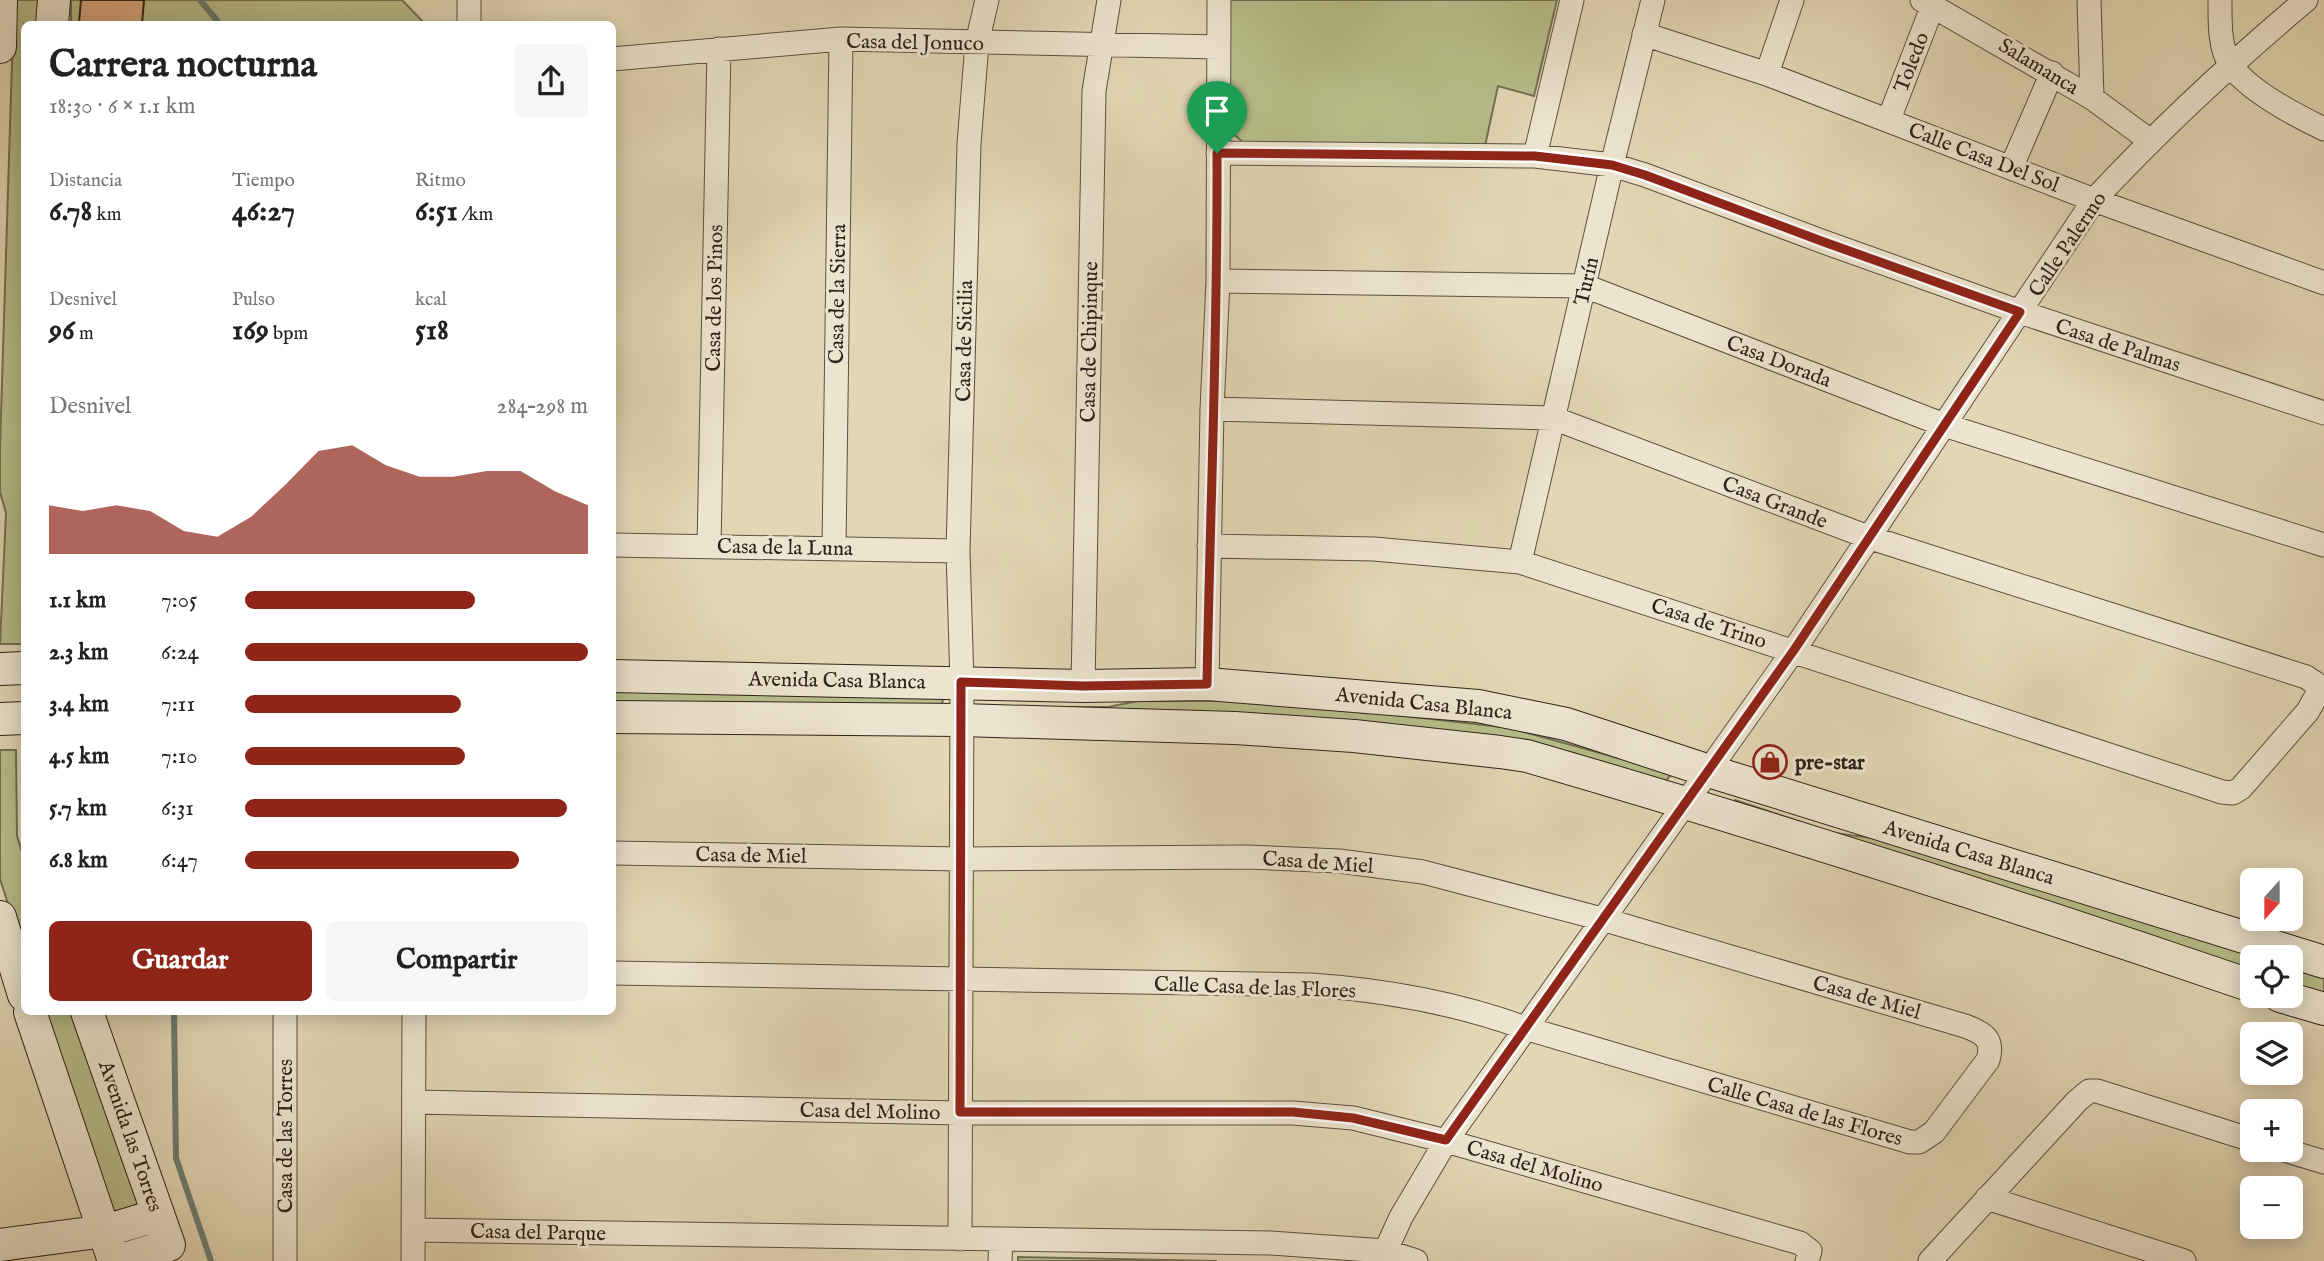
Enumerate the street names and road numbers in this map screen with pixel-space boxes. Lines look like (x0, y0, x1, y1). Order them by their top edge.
street label: Casa del Jonuco (846, 29, 984, 58)
street label: Toledo (1889, 29, 1936, 97)
street label: Salamanca (1993, 33, 2084, 102)
street label: Calle Casa Del Sol (1904, 117, 2063, 200)
street label: Calle Palermo (2023, 187, 2113, 303)
street label: Casa de la Sierra (824, 223, 853, 364)
street label: Casa de los Pinos (701, 224, 730, 372)
street label: Turín (1569, 254, 1606, 308)
street label: Casa de Chipinque (1076, 261, 1105, 423)
street label: Casa de Sicilia (951, 279, 980, 402)
street label: Casa de Palmas (2052, 313, 2184, 379)
street label: Casa Dorada (1722, 330, 1836, 395)
street label: Casa Grande (1718, 471, 1831, 536)
street label: Casa de la Luna (717, 534, 854, 563)
street label: Casa de Trino (1647, 593, 1770, 656)
street label: Avenida Casa Blanca (747, 666, 927, 697)
street label: Avenida Casa Blanca (1333, 682, 1514, 727)
street label: Avenida Casa Blanca (1879, 814, 2058, 893)
street label: Casa de Miel (695, 842, 807, 871)
street label: Casa de Miel (1261, 846, 1375, 881)
street label: Casa de Miel (1809, 970, 1924, 1027)
street label: Calle Casa de las Flores (1154, 971, 1356, 1006)
street label: Avenida las Torres (91, 1056, 168, 1216)
street label: Casa de las Torres (273, 1059, 300, 1213)
street label: Calle Casa de las Flores (1704, 1072, 1905, 1153)
street label: Casa del Molino (799, 1098, 941, 1127)
street label: Casa del Molino (1463, 1135, 1606, 1200)
street label: Casa del Parque (470, 1219, 607, 1248)

